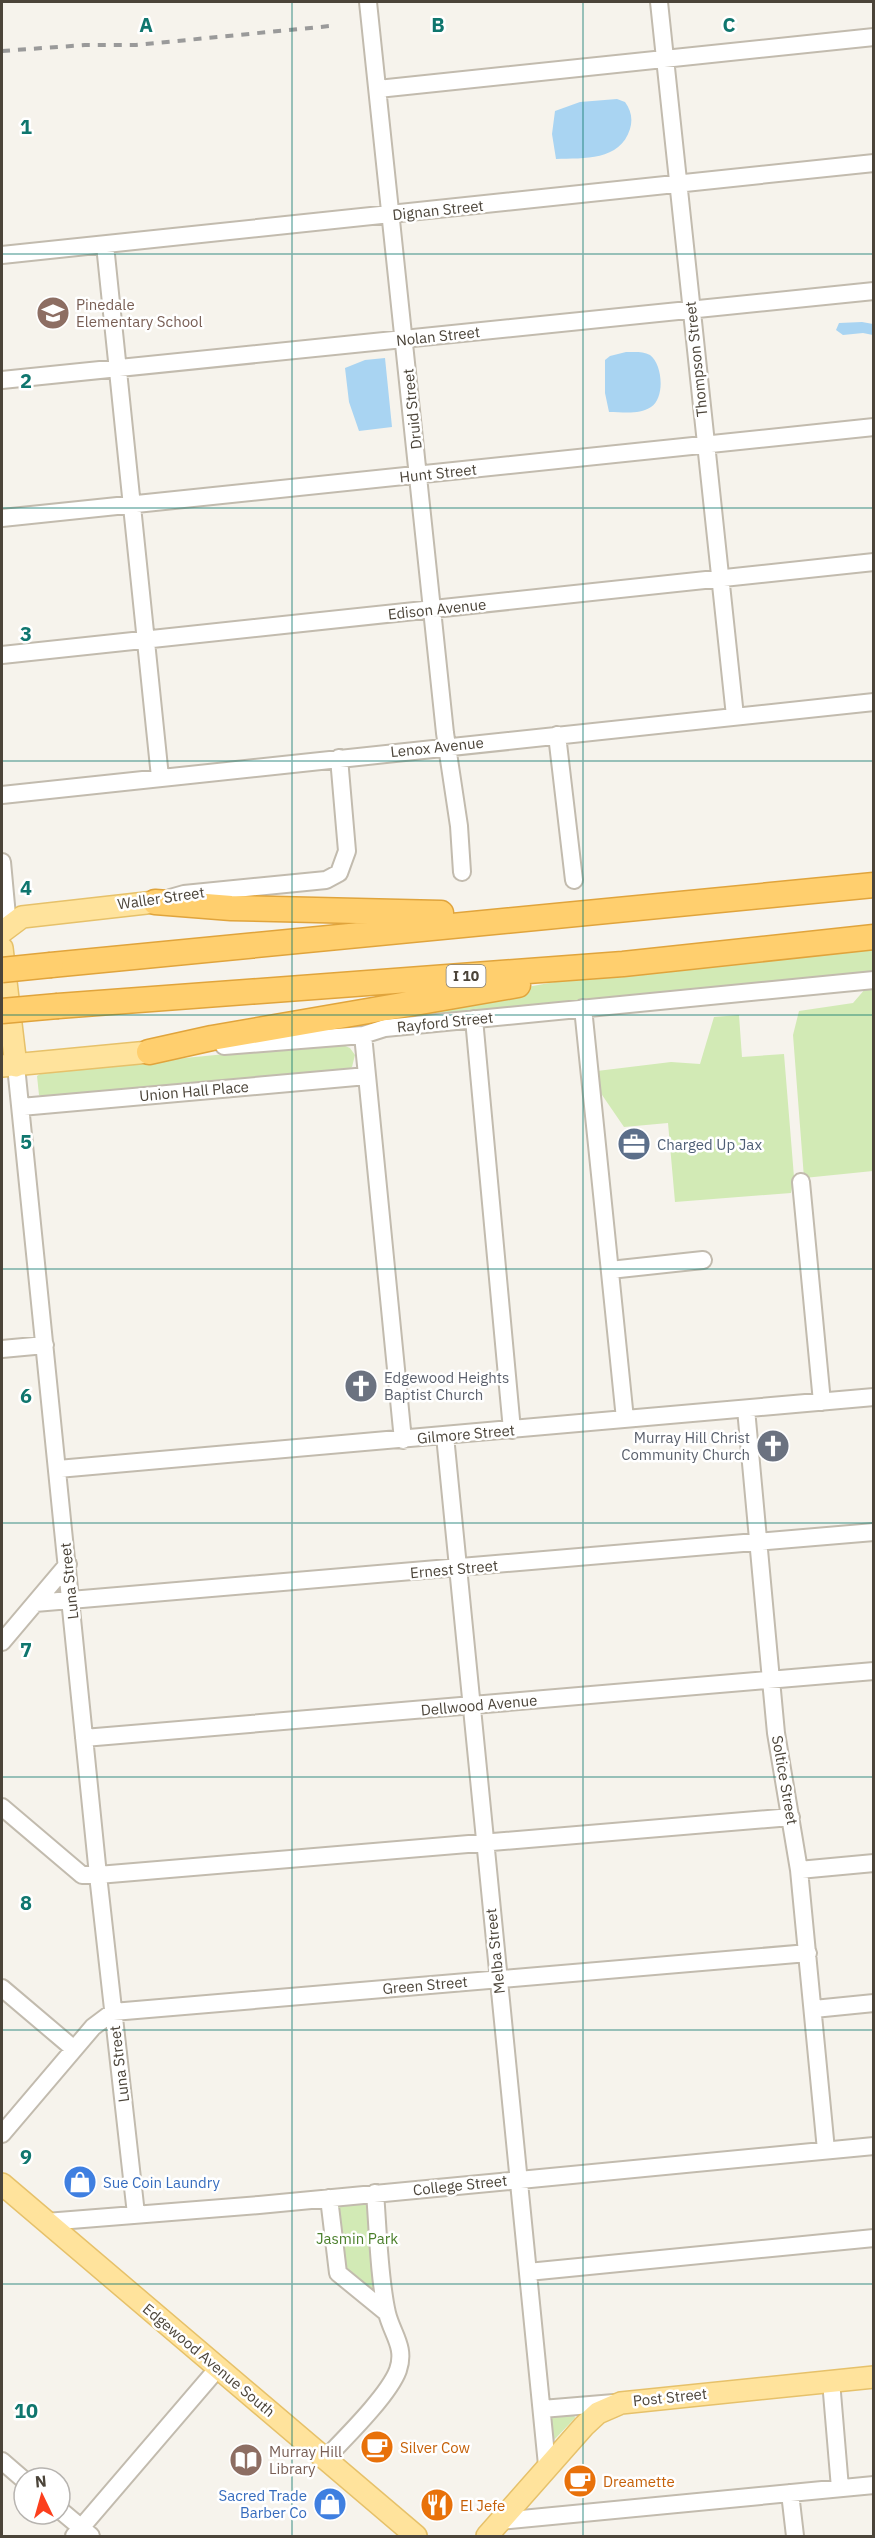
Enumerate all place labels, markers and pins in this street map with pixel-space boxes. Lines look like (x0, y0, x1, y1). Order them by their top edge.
school or university icon: Pinedale Elementary School (35, 295, 71, 331)
place label: Pinedale Elementary School (76, 295, 203, 331)
office icon: Charged Up Jax (616, 1126, 652, 1162)
place label: Charged Up Jax (657, 1135, 762, 1154)
church icon: Edgewood Heights Baptist Church (343, 1368, 379, 1404)
place label: Edgewood Heights Baptist Church (384, 1368, 509, 1404)
place label: Murray Hill Christ Community Church (621, 1428, 750, 1464)
church icon: Murray Hill Christ Community Church (755, 1428, 791, 1464)
shop icon: Sue Coin Laundry (62, 2164, 98, 2200)
place label: Sue Coin Laundry (103, 2173, 220, 2192)
cafe icon: Silver Cow (359, 2429, 395, 2465)
place label: Silver Cow (400, 2438, 471, 2457)
library icon: Murray Hill Library (228, 2442, 264, 2478)
place label: Murray Hill Library (269, 2442, 342, 2478)
cafe icon: Dreamette (562, 2463, 598, 2499)
place label: Dreamette (603, 2472, 675, 2491)
place label: Sacred Trade Barber Co (219, 2486, 307, 2522)
shop icon: Sacred Trade Barber Co (312, 2486, 348, 2522)
restaurant icon: El Jefe (419, 2487, 455, 2523)
place label: El Jefe (460, 2496, 505, 2515)

